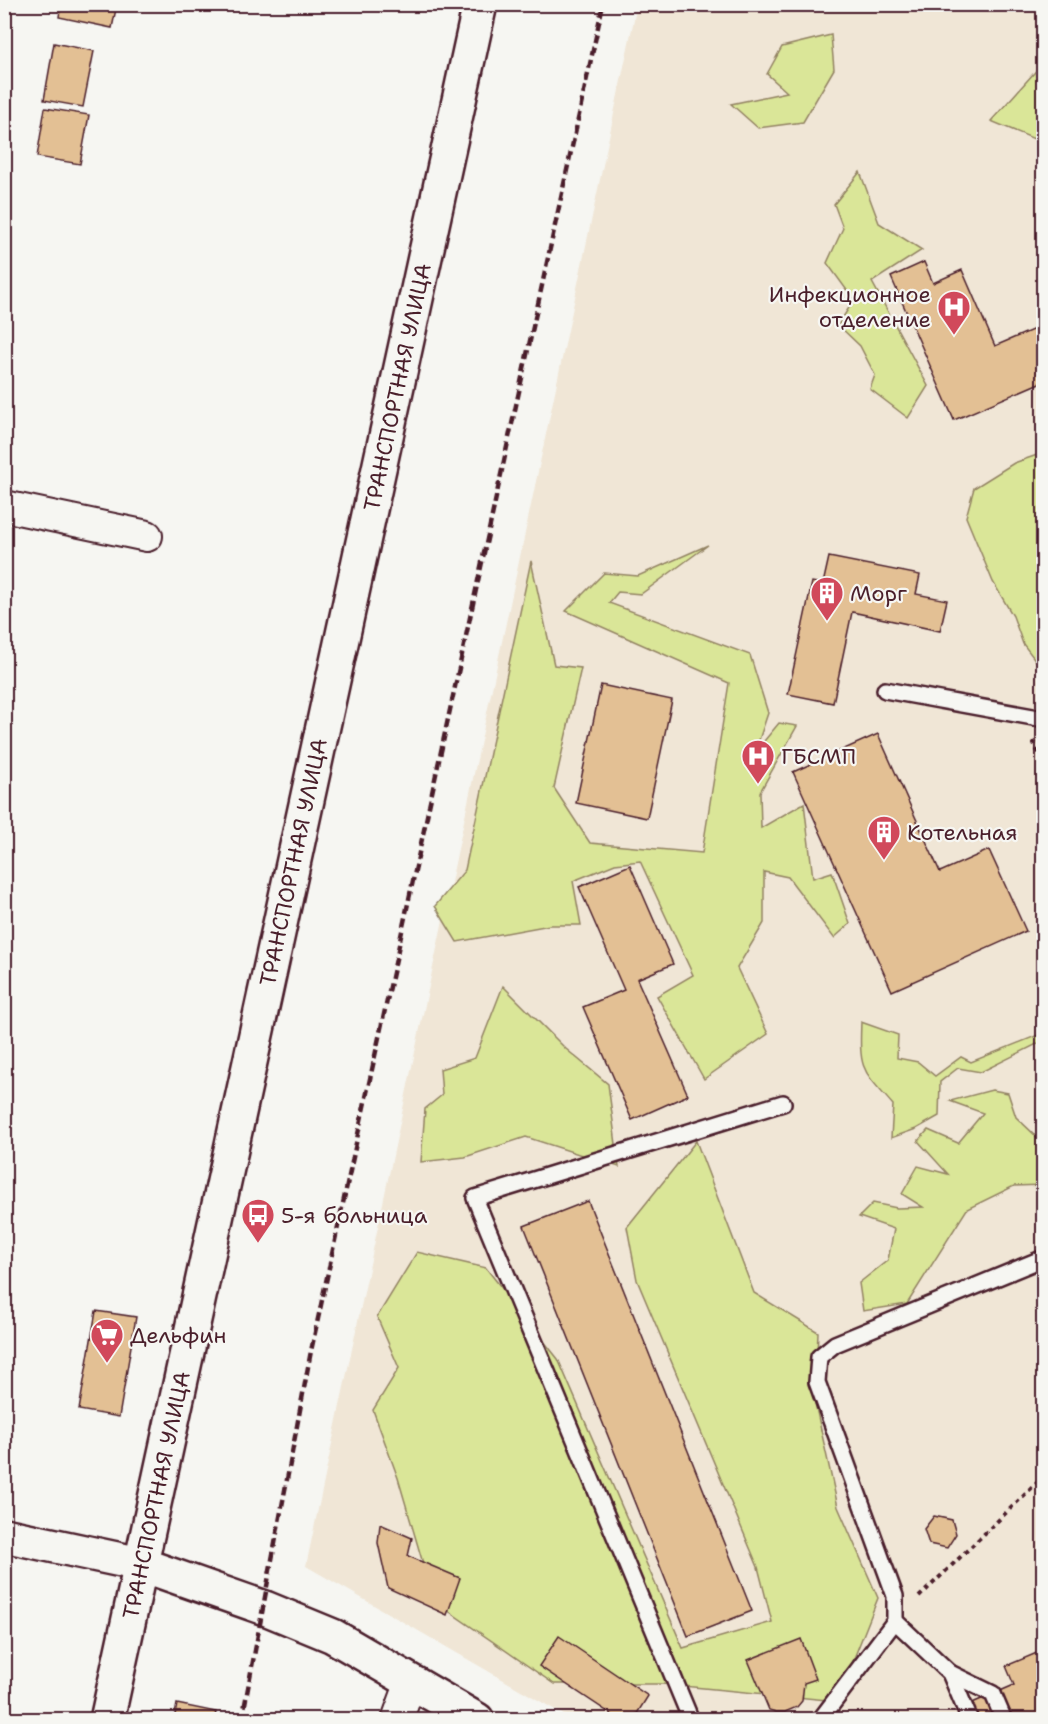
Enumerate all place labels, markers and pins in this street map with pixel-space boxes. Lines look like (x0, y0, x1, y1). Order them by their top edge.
place label: Инфекционное отделение (769, 280, 931, 334)
hospital icon: Инфекционное отделение (936, 289, 972, 336)
building icon: Морг (809, 575, 845, 622)
place label: Морг (850, 579, 907, 608)
hospital icon: ГБСМП (740, 738, 776, 785)
place label: ГБСМП (781, 742, 856, 771)
building icon: Котельная (866, 814, 902, 861)
place label: Котельная (907, 818, 1018, 847)
bus stop icon: 5-я больница (240, 1197, 276, 1244)
place label: 5-я больница (281, 1201, 428, 1230)
supermarket icon: Дельфин (89, 1317, 125, 1364)
place label: Дельфин (130, 1321, 227, 1350)

